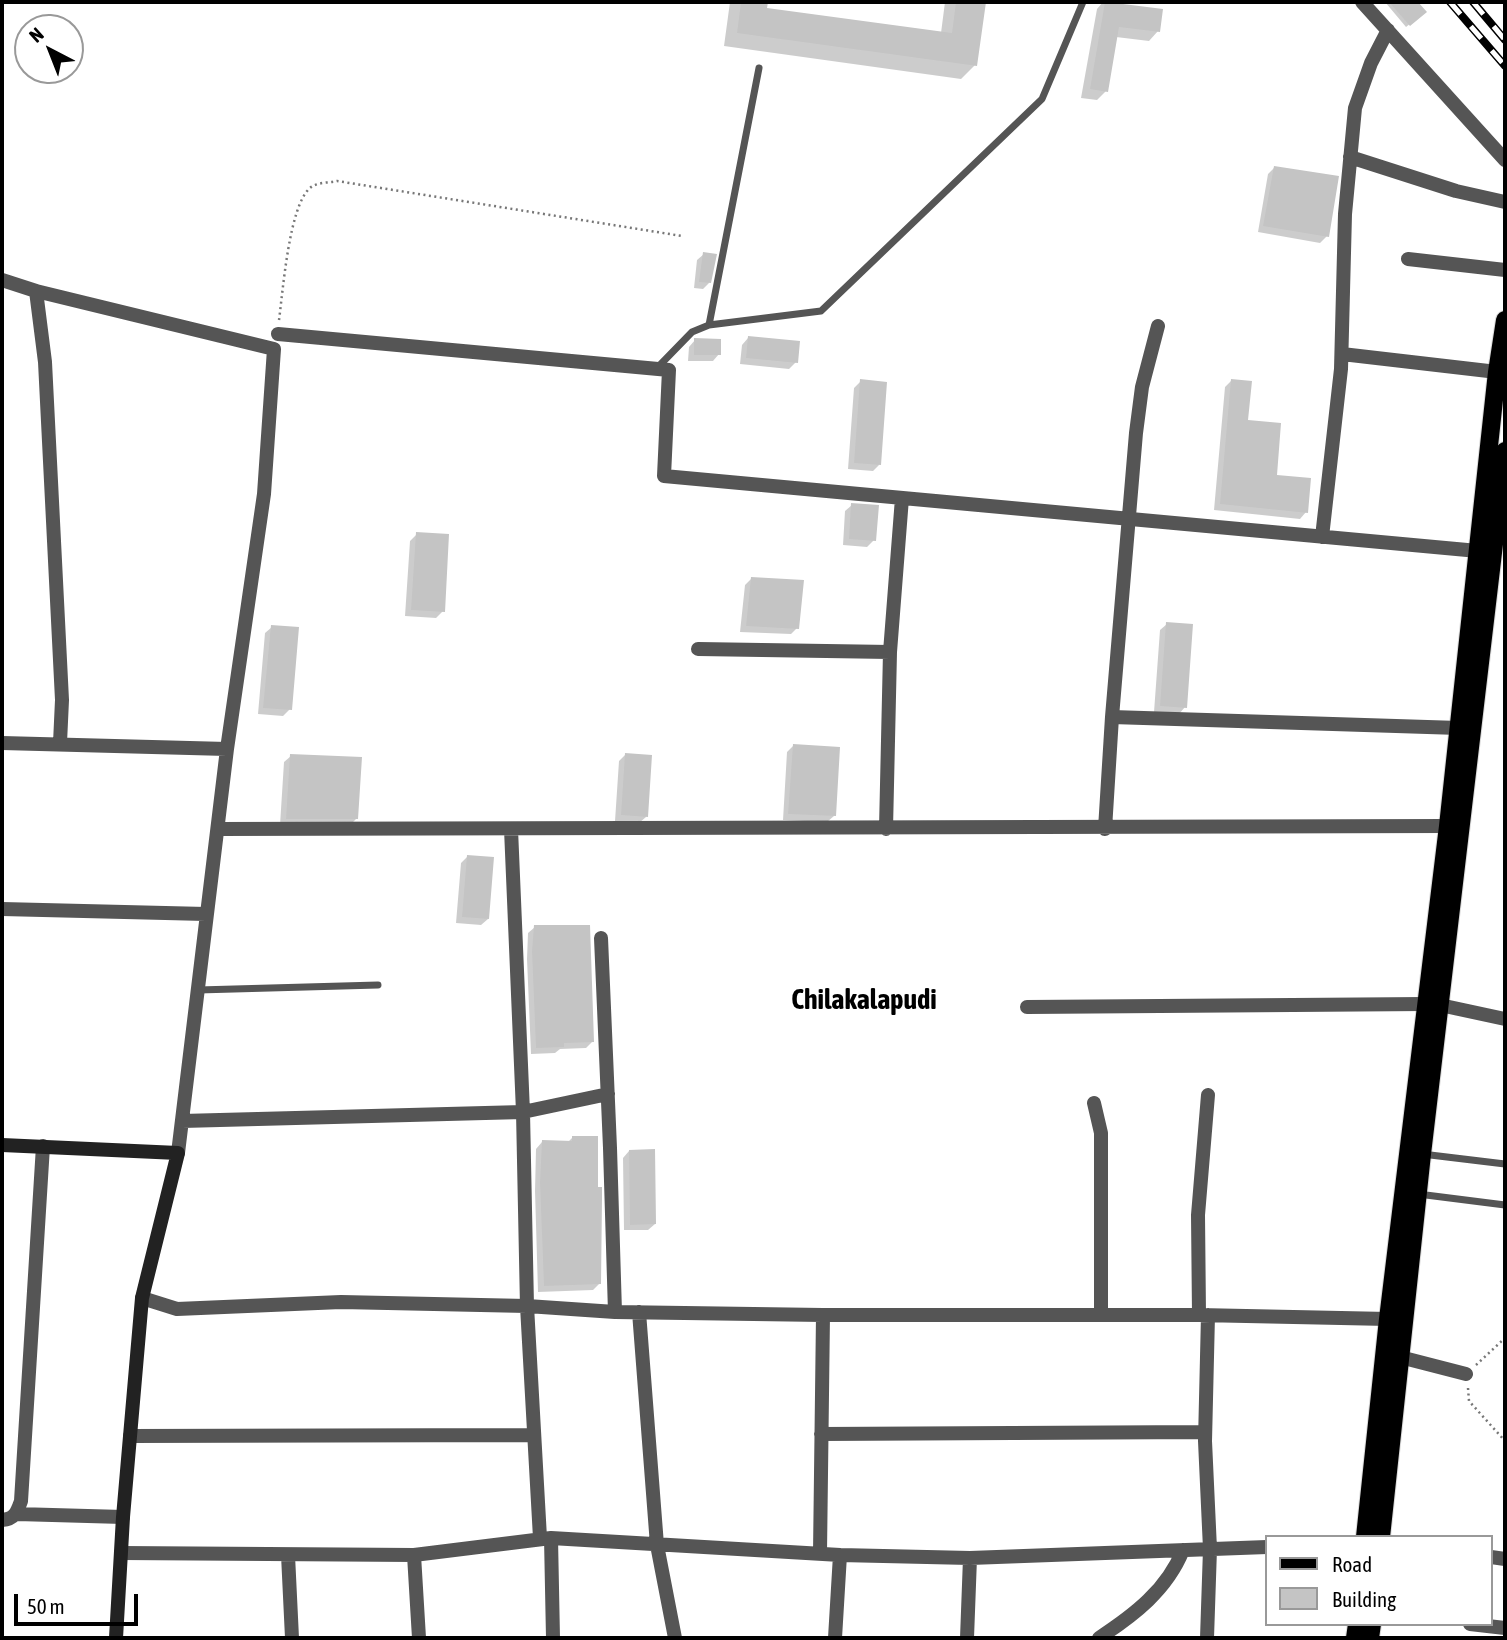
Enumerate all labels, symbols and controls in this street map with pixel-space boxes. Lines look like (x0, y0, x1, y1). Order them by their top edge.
north arrow (14, 14, 84, 84)
text: N (25, 23, 48, 47)
district label: Chilakalapudi (791, 983, 937, 1017)
legend (1266, 1535, 1493, 1626)
text: Road (1332, 1552, 1372, 1576)
scale bar (18, 1580, 142, 1624)
text: Building (1332, 1587, 1396, 1611)
text: 50 m (27, 1594, 65, 1618)

